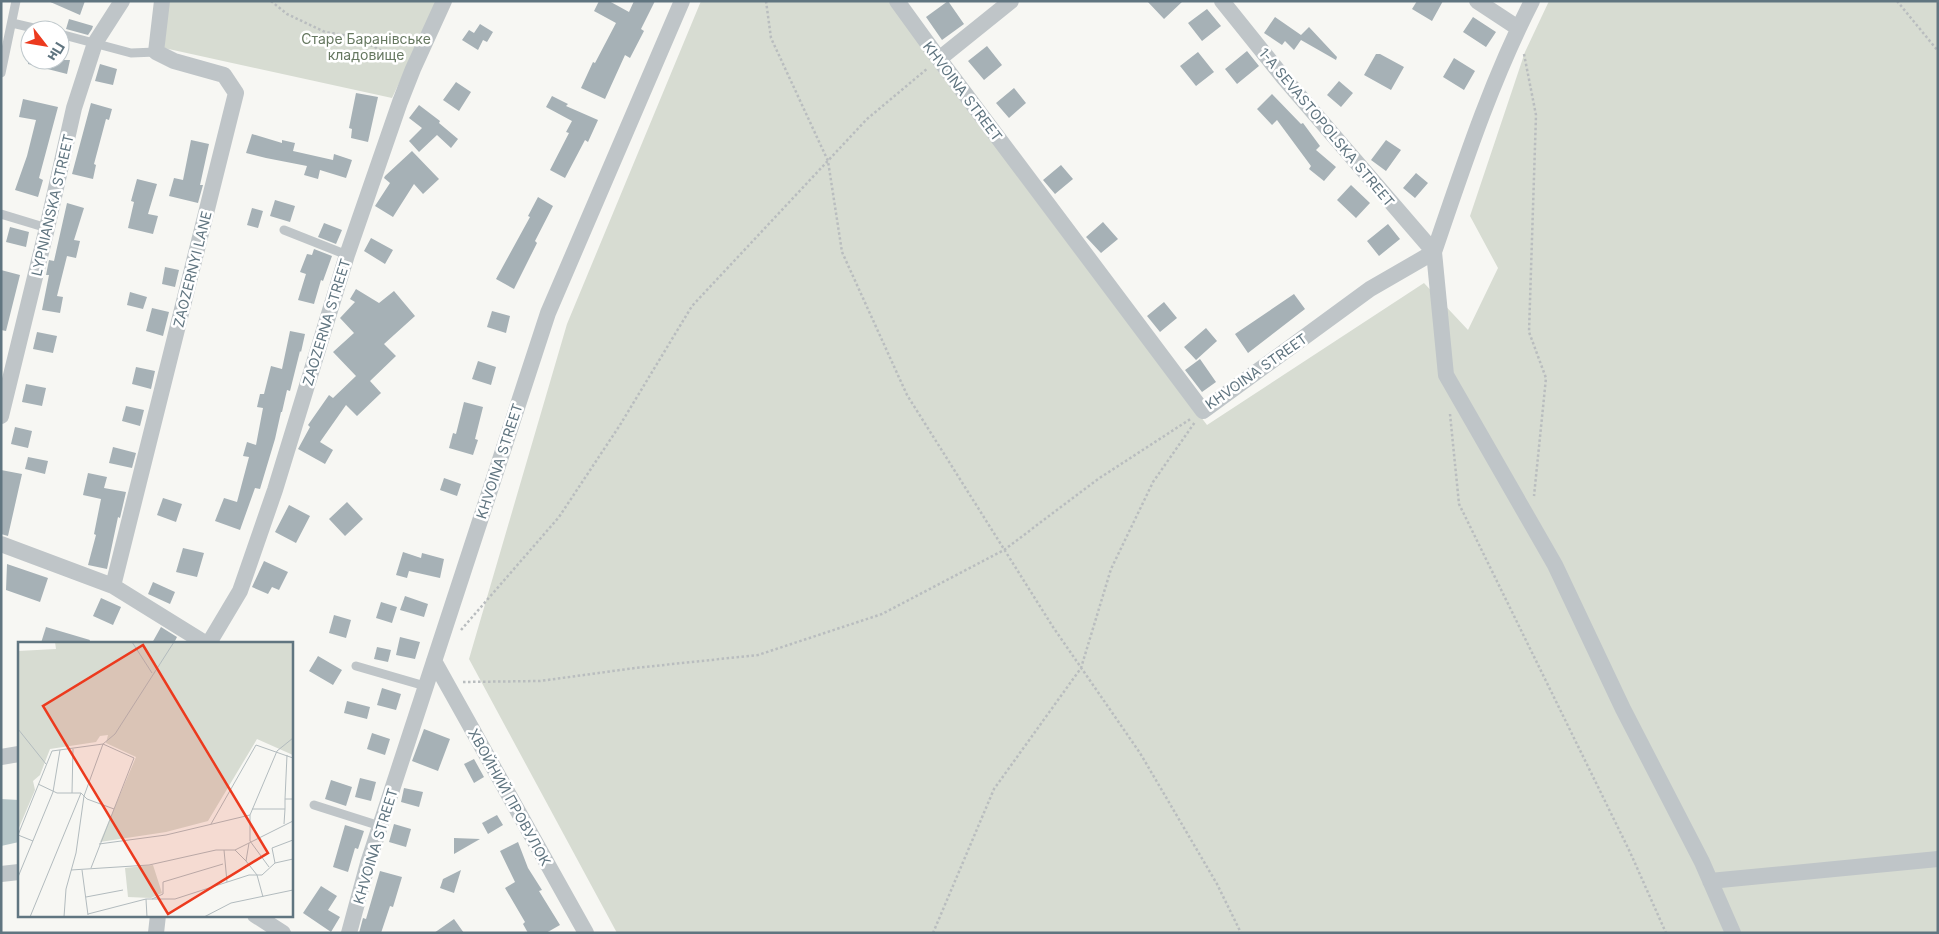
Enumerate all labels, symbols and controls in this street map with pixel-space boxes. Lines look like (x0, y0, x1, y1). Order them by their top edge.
north arrow (20, 20, 70, 70)
park label: Старе Баранівське кладовище (301, 30, 431, 63)
street label: KHVOINA STREET (920, 38, 1006, 144)
text: Пн (44, 39, 69, 65)
street label: 1-A SEVASTOPOLSKA STREET (1256, 44, 1398, 210)
street label: LYPNIANSKA STREET (27, 132, 77, 278)
street label: ZAOZERNYI LANE (169, 209, 215, 329)
street label: ZAOZERNA STREET (299, 256, 353, 388)
street label: KHVOINA STREET (1202, 329, 1310, 413)
street label: KHVOINA STREET (472, 401, 526, 521)
inset map (18, 642, 292, 916)
street label: ХВОЙНИЙ ПРОВУЛОК (465, 725, 556, 869)
street label: KHVOINA STREET (349, 786, 401, 906)

